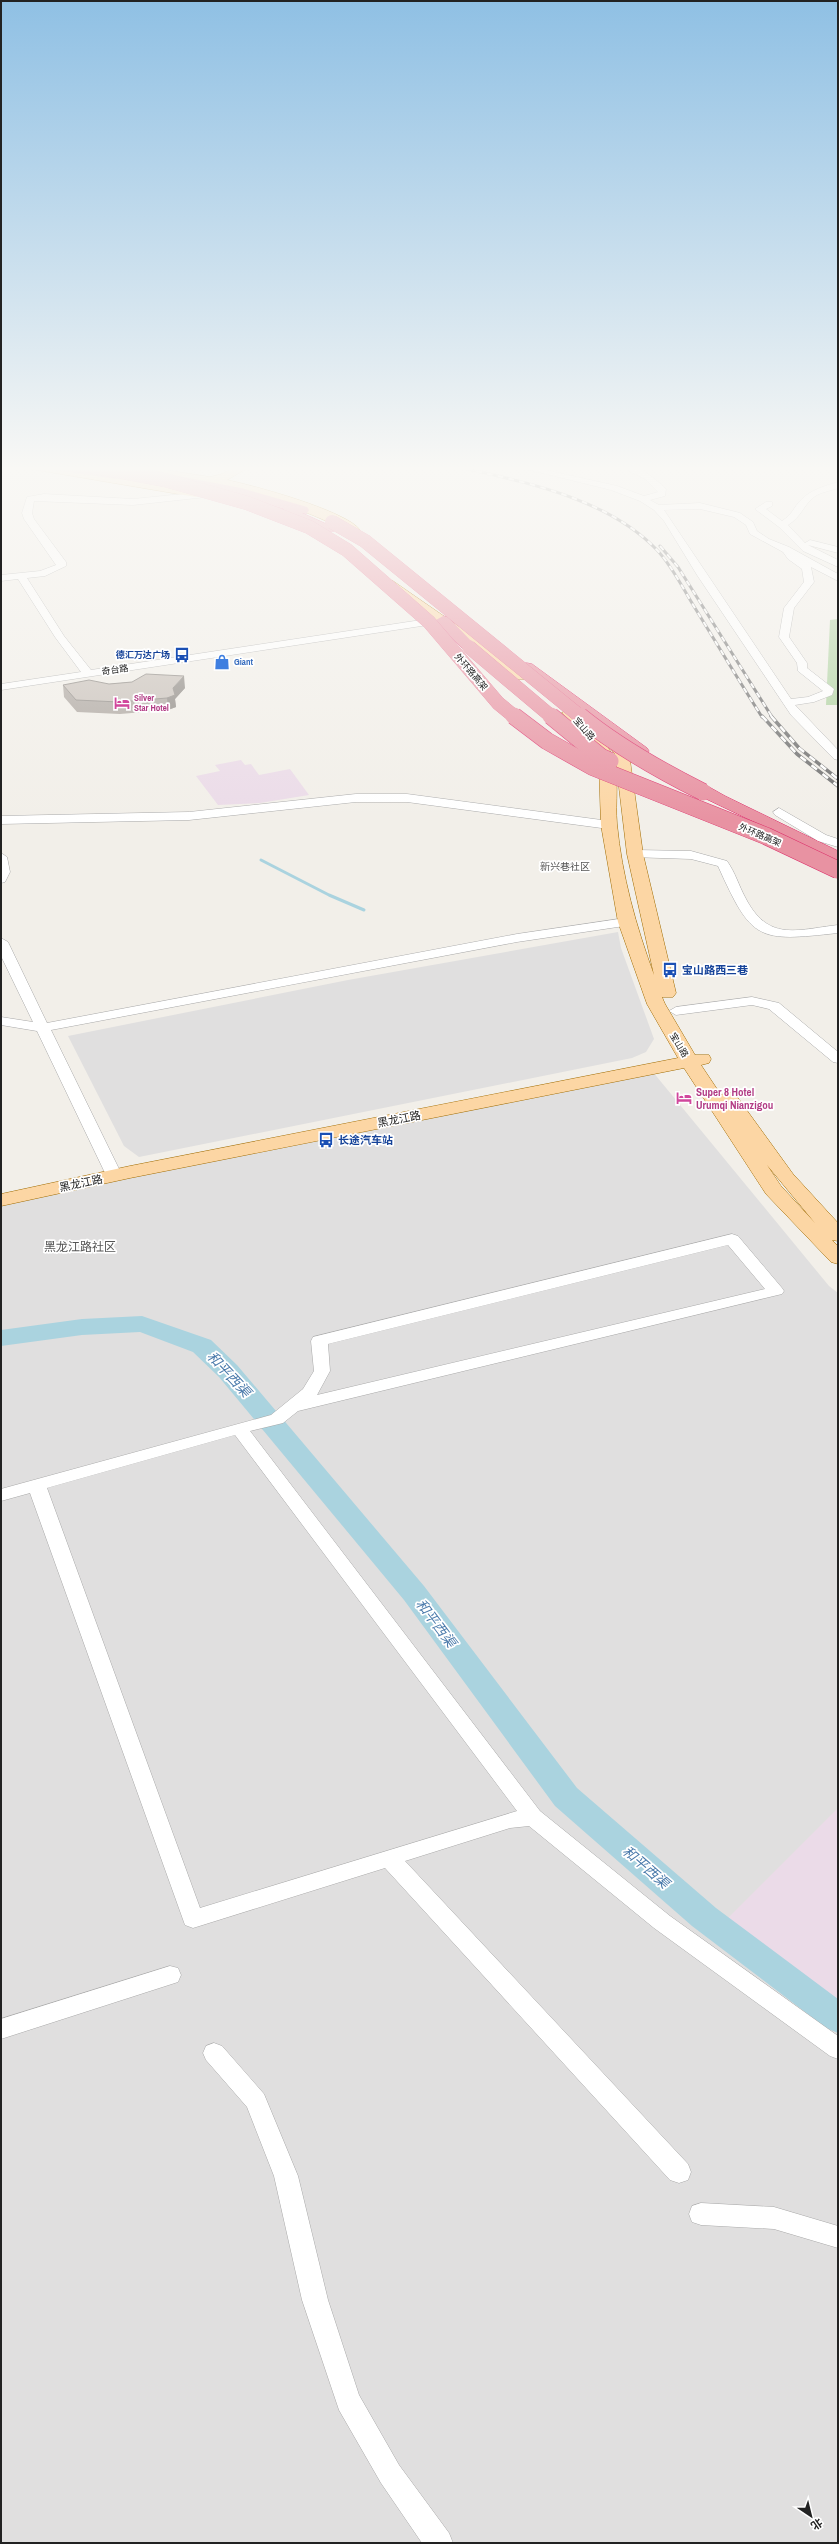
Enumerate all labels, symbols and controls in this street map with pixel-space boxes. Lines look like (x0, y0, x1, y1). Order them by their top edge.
bus stop icon: 德汇万达广场 (173, 646, 191, 664)
place label: 德汇万达广场 (115, 649, 170, 661)
street label: 外环路高架 (452, 651, 490, 693)
shop icon: Giant (213, 653, 231, 671)
place label: Giant (234, 656, 253, 668)
street label: 奇台路 (101, 662, 129, 678)
place label: Silver Star Hotel (134, 692, 169, 714)
hotel icon: Silver Star Hotel (113, 694, 131, 712)
street label: 宝山路 (571, 715, 597, 743)
street label: 外环路高架 (737, 821, 783, 849)
district label: 新兴巷社区 (540, 860, 590, 873)
bus stop icon: 宝山路西三巷 (661, 961, 679, 979)
place label: 宝山路西三巷 (682, 963, 748, 977)
street label: 宝山路 (667, 1030, 691, 1060)
place label: Super 8 Hotel Urumqi Nianzigou (696, 1085, 773, 1112)
hotel icon: Super 8 Hotel Urumqi Nianzigou (675, 1089, 693, 1107)
street label: 黑龙江路 (376, 1108, 422, 1130)
bus stop icon: 长途汽车站 (317, 1131, 335, 1149)
place label: 长途汽车站 (338, 1133, 393, 1147)
street label: 黑龙江路 (58, 1172, 104, 1194)
district label: 黑龙江路社区 (44, 1239, 116, 1255)
water label: 和平西渠 (203, 1347, 256, 1402)
water label: 和平西渠 (412, 1595, 461, 1652)
water label: 和平西渠 (619, 1842, 675, 1893)
north arrow (791, 2496, 831, 2536)
text: 北 (808, 2515, 825, 2533)

